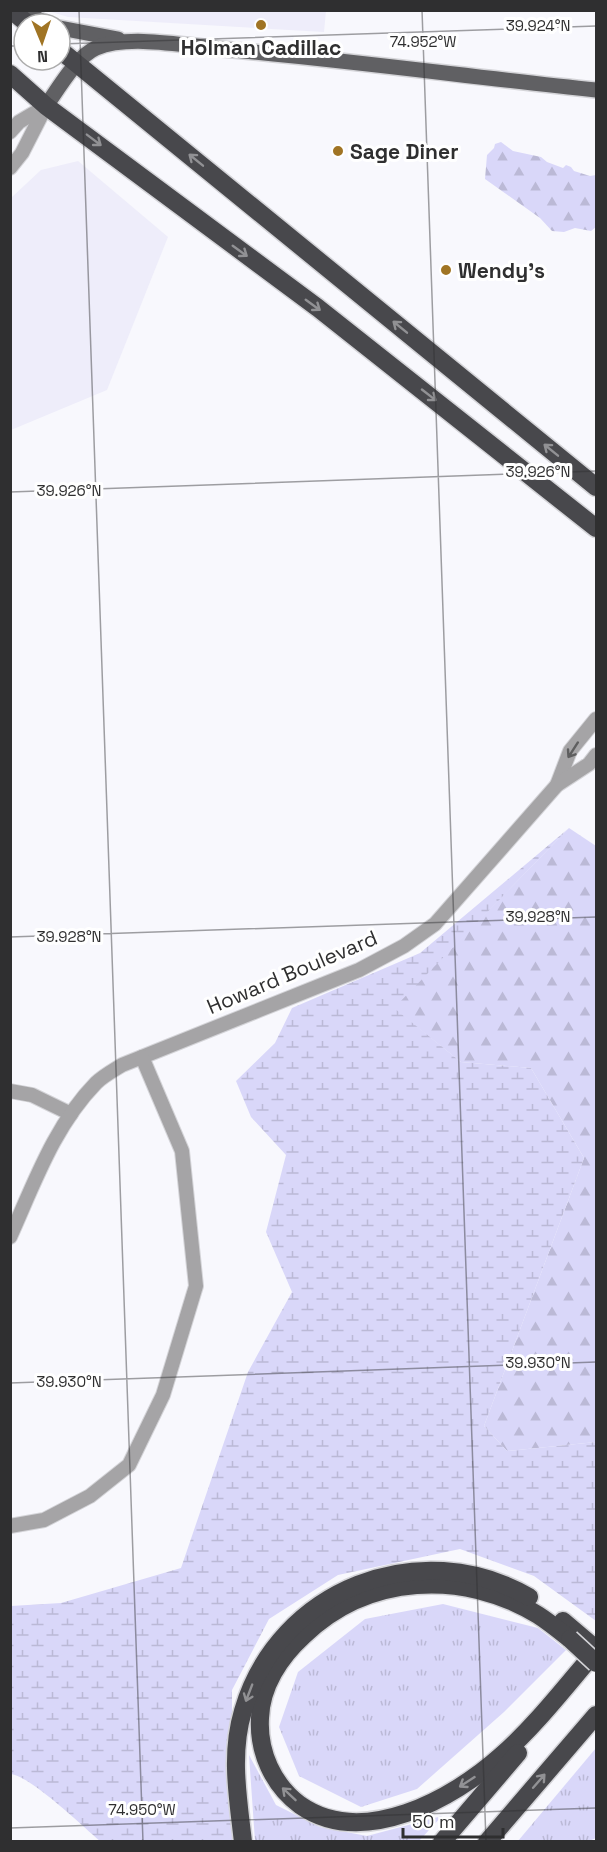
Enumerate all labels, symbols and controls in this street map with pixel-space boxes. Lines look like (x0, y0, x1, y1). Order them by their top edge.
north arrow (12, 12, 72, 72)
text: 39.924°N (506, 16, 570, 35)
marker: Holman Cadillac (254, 18, 268, 32)
text: 74.952°W (390, 32, 456, 51)
place label: Holman Cadillac (181, 34, 341, 61)
text: N (37, 46, 48, 67)
one-way arrow (85, 134, 101, 147)
place label: Sage Diner (350, 138, 458, 165)
marker: Sage Diner (331, 144, 345, 158)
one-way arrow (188, 154, 204, 167)
one-way arrow (232, 245, 248, 258)
place label: Wendy's (458, 257, 545, 284)
marker: Wendy's (439, 263, 453, 277)
one-way arrow (305, 299, 321, 311)
one-way arrow (392, 320, 408, 333)
one-way arrow (421, 388, 437, 401)
one-way arrow (543, 443, 559, 456)
text: 39.926°N (506, 462, 570, 481)
text: 39.926°N (37, 481, 101, 500)
one-way arrow (567, 741, 579, 758)
text: 39.928°N (505, 907, 571, 926)
street label: Howard Boulevard (203, 924, 381, 1020)
text: 39.928°N (36, 927, 102, 946)
text: 39.930°N (505, 1353, 571, 1372)
text: 39.930°N (36, 1372, 102, 1391)
one-way arrow (243, 1683, 254, 1702)
one-way arrow (532, 1774, 546, 1789)
one-way arrow (459, 1775, 476, 1788)
one-way arrow (281, 1787, 296, 1801)
text: 74.950°W (108, 1800, 176, 1819)
scale bar (403, 1801, 504, 1839)
text: 50 m (412, 1810, 454, 1833)

